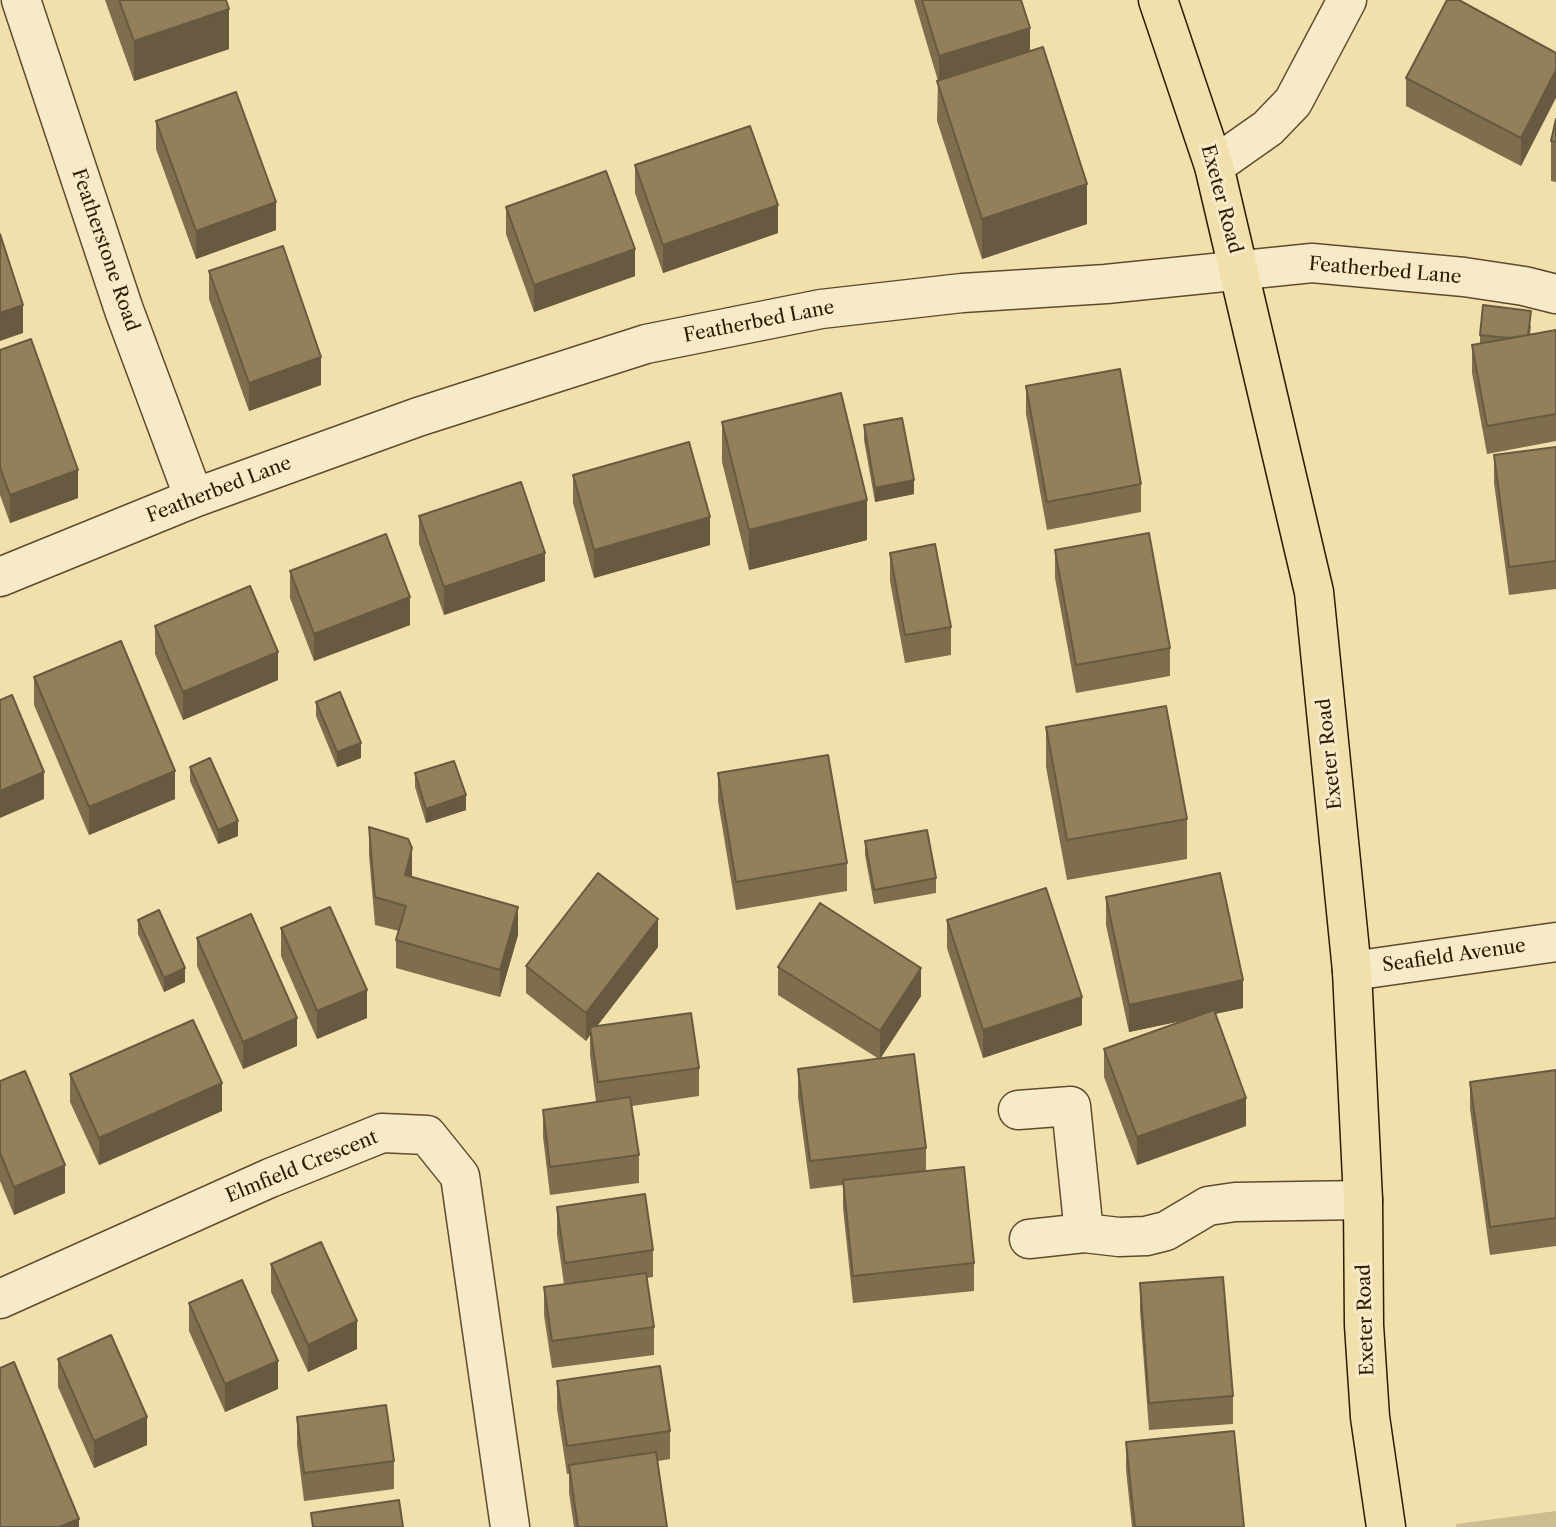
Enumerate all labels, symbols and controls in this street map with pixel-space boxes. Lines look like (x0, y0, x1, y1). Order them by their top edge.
street label: Exeter Road (1196, 142, 1246, 256)
street label: Featherstone Road (66, 166, 144, 334)
street label: Featherbed Lane (1308, 253, 1462, 289)
street label: Featherbed Lane (682, 296, 836, 348)
street label: Featherbed Lane (143, 452, 295, 528)
street label: Exeter Road (1313, 697, 1347, 811)
street label: Seafield Avenue (1381, 935, 1527, 977)
street label: Elmfield Crescent (223, 1126, 381, 1208)
street label: Exeter Road (1353, 1264, 1379, 1376)

